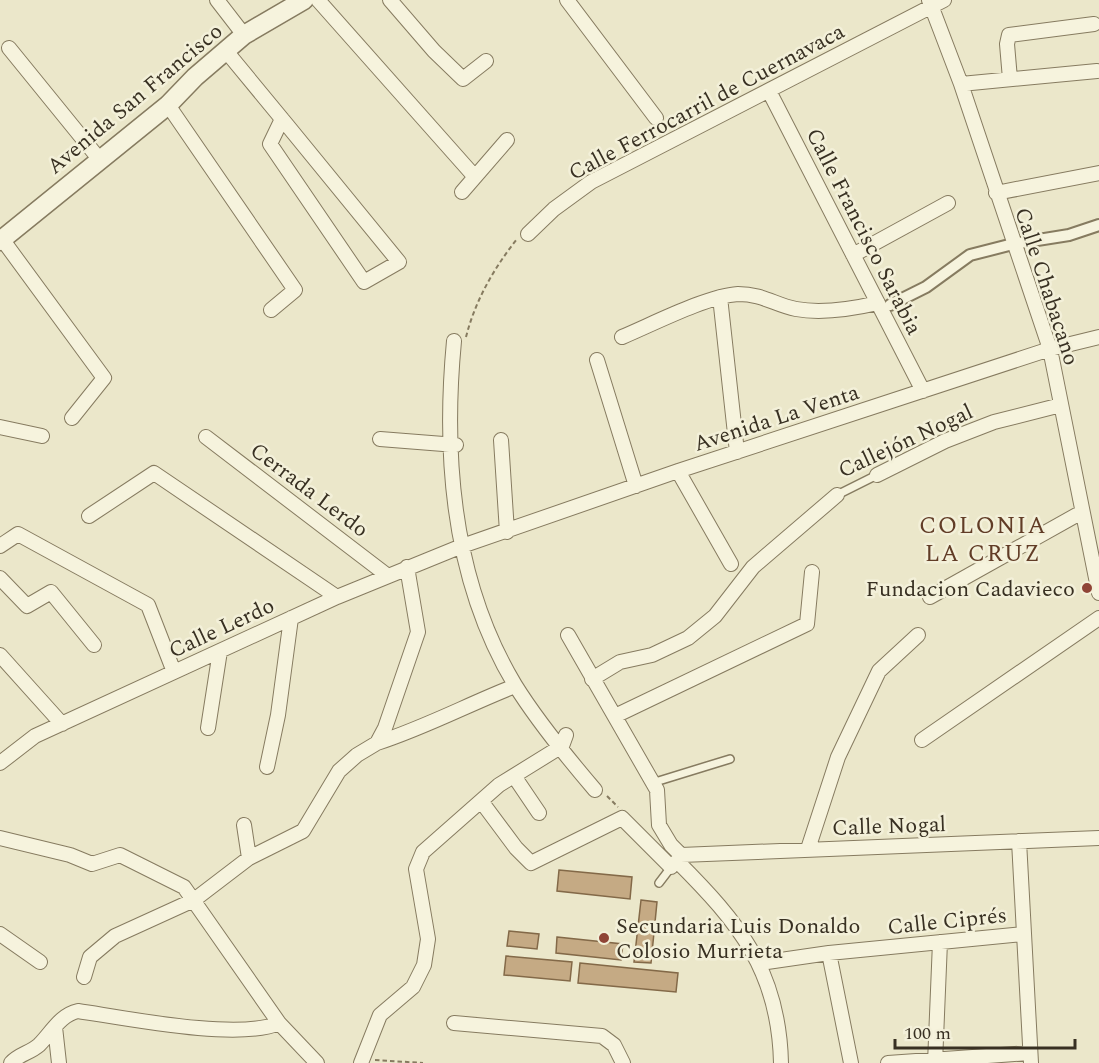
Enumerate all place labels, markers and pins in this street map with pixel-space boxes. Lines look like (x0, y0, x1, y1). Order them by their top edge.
place label: Fundacion Cadavieco (866, 573, 1075, 606)
marker: Fundacion Cadavieco (1080, 581, 1094, 595)
place label: Secundaria Luis Donaldo Colosio Murrieta (616, 910, 860, 968)
marker: Secundaria Luis Donaldo Colosio Murrieta (597, 931, 611, 945)

